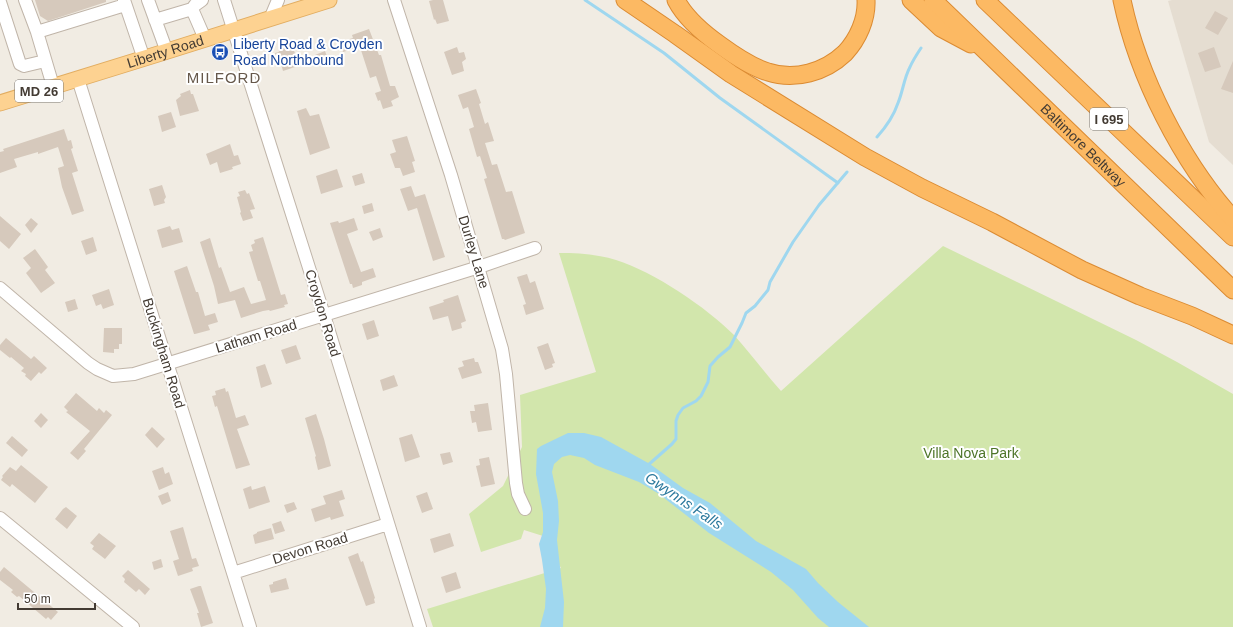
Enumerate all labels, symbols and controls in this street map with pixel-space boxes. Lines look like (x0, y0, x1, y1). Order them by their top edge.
street label: Liberty Road (125, 32, 206, 71)
place label: Liberty Road & Croyden Road Northbound (233, 36, 382, 68)
bus stop icon: Liberty Road & Croyden Road Northbound (210, 42, 230, 62)
district label: MILFORD (187, 69, 261, 86)
road number: MD 26 (15, 80, 63, 102)
street label: Baltimore Beltway (1037, 101, 1129, 190)
road number: I 695 (1090, 108, 1128, 130)
street label: Durley Lane (455, 214, 493, 291)
street label: Croydon Road (302, 267, 344, 359)
street label: Buckingham Road (140, 296, 188, 410)
street label: Latham Road (213, 316, 299, 356)
park label: Villa Nova Park (923, 445, 1020, 461)
water label: Gwynns Falls (642, 468, 727, 533)
street label: Devon Road (270, 529, 350, 567)
scale bar (18, 585, 95, 611)
text: 50 m (24, 592, 51, 606)

